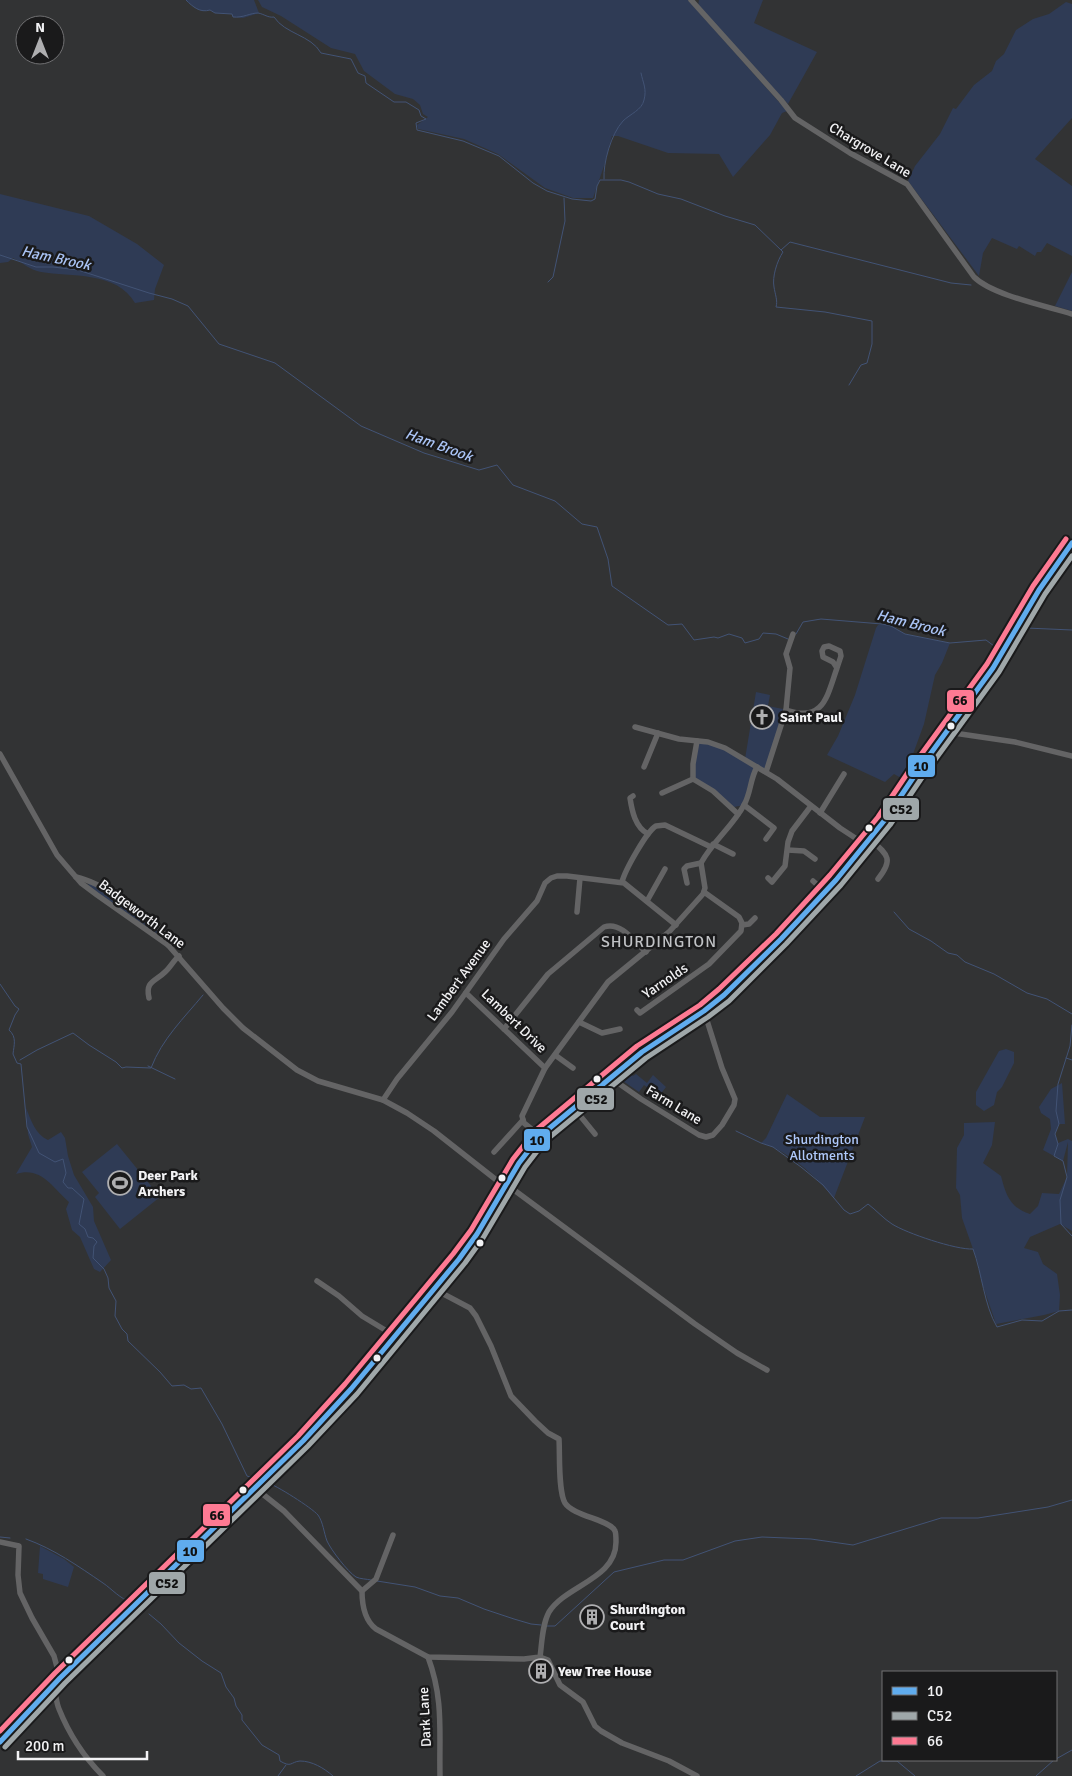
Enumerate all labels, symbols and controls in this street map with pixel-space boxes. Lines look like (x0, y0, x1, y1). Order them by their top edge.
north arrow (15, 15, 65, 65)
text: N (35, 19, 45, 36)
street label: Chargrove Lane (826, 119, 914, 181)
water label: Ham Brook (20, 242, 94, 274)
water label: Ham Brook (403, 425, 476, 466)
water label: Ham Brook (875, 606, 949, 641)
line badge: 66 (946, 689, 975, 713)
text: 66 (952, 692, 968, 709)
church icon: Saint Paul (749, 704, 775, 730)
place label: Saint Paul (780, 709, 843, 726)
unlabelled marker (946, 721, 956, 731)
line badge: 10 (907, 754, 936, 778)
text: 10 (913, 758, 929, 775)
line badge: C52 (882, 797, 920, 821)
text: C52 (889, 801, 913, 818)
unlabelled marker (864, 823, 874, 833)
street label: Badgeworth Lane (95, 876, 189, 952)
district label: SHURDINGTON (601, 932, 717, 952)
street label: Lambert Avenue (424, 936, 494, 1024)
street label: Yarnolds (639, 960, 691, 1002)
street label: Lambert Drive (478, 986, 550, 1056)
unlabelled marker (592, 1074, 602, 1084)
street label: Farm Lane (643, 1082, 705, 1128)
line badge: C52 (576, 1087, 615, 1111)
text: C52 (584, 1091, 608, 1108)
line badge: 10 (523, 1128, 551, 1152)
park label: Shurdington Allotments (785, 1131, 859, 1164)
text: 10 (529, 1132, 545, 1149)
place label: Deer Park Archers (138, 1167, 199, 1200)
sports icon: Deer Park Archers (107, 1170, 133, 1196)
unlabelled marker (497, 1173, 507, 1183)
unlabelled marker (475, 1238, 485, 1248)
unlabelled marker (372, 1353, 382, 1363)
unlabelled marker (238, 1485, 248, 1495)
line badge: 66 (202, 1503, 231, 1527)
text: 66 (209, 1507, 225, 1524)
line badge: 10 (176, 1539, 205, 1563)
text: 10 (182, 1543, 198, 1560)
line badge: C52 (148, 1571, 186, 1595)
text: C52 (155, 1575, 179, 1592)
place label: Shurdington Court (610, 1601, 686, 1634)
building icon: Shurdington Court (579, 1604, 605, 1630)
unlabelled marker (64, 1655, 74, 1665)
building icon: Yew Tree House (528, 1658, 554, 1684)
place label: Yew Tree House (557, 1663, 652, 1680)
legend (882, 1671, 1057, 1761)
text: 10 (927, 1682, 943, 1700)
street label: Dark Lane (415, 1686, 435, 1748)
text: C52 (927, 1707, 952, 1725)
scale bar (18, 1728, 146, 1760)
text: 66 (927, 1732, 943, 1750)
text: 200 m (25, 1737, 65, 1755)

